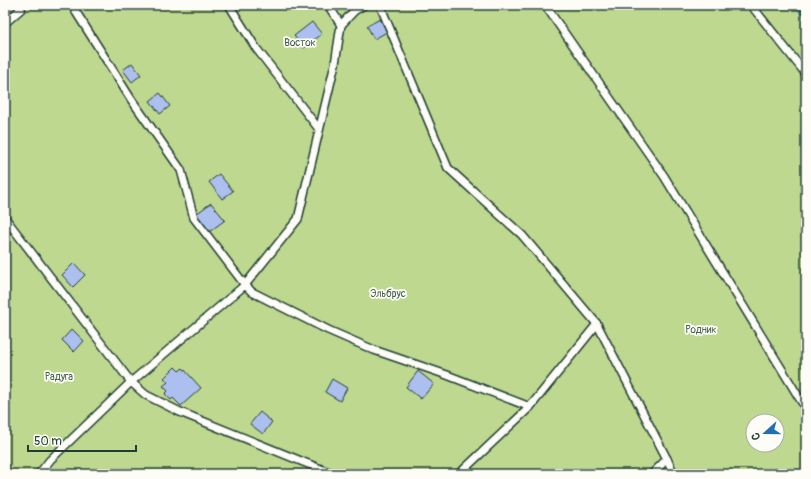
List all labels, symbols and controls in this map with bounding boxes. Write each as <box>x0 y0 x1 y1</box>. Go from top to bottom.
park label: Восток <box>284 37 316 49</box>
park label: Эльбрус <box>370 288 406 300</box>
park label: Родник <box>686 324 716 336</box>
park label: Радуга <box>45 371 73 383</box>
north arrow <box>745 413 785 453</box>
scale bar <box>28 427 136 453</box>
text: С <box>749 431 763 442</box>
text: 50 m <box>34 434 62 449</box>

